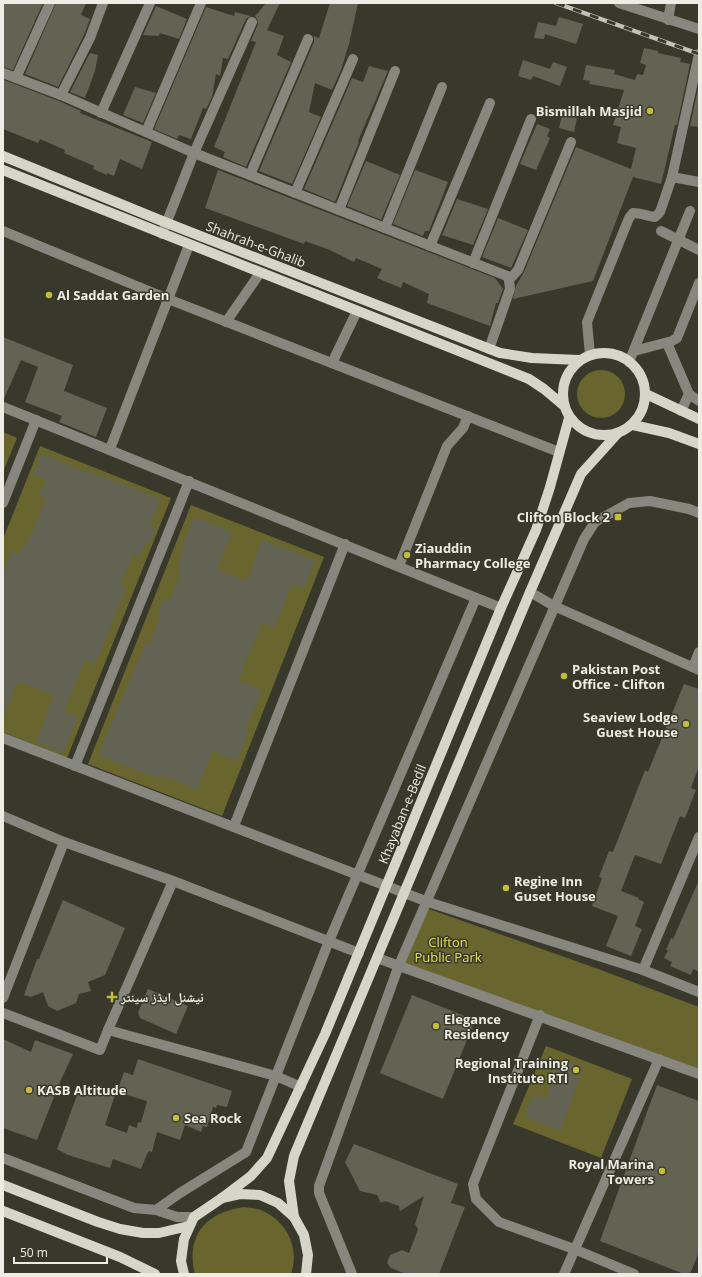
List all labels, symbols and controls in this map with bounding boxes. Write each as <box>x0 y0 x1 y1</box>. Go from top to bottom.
place label: Bismillah Masjid <box>536 102 642 120</box>
marker: Bismillah Masjid <box>645 106 655 116</box>
street label: Shahrah-e-Ghalib <box>203 217 309 271</box>
place label: Al Saddat Garden <box>57 286 169 304</box>
marker: Al Saddat Garden <box>44 290 54 300</box>
place label: Clifton Block 2 <box>517 508 611 526</box>
marker: Clifton Block 2 <box>613 512 623 522</box>
place label: Ziauddin Pharmacy College <box>415 539 531 572</box>
marker: Ziauddin Pharmacy College <box>402 550 412 560</box>
place label: Pakistan Post Office - Clifton <box>572 660 665 693</box>
marker: Pakistan Post Office - Clifton <box>559 671 569 681</box>
place label: Seaview Lodge Guest House <box>583 708 678 741</box>
marker: Seaview Lodge Guest House <box>681 719 691 729</box>
street label: Khayaban-e-Bedil <box>374 762 430 866</box>
place label: Regine Inn Guset House <box>514 872 596 905</box>
marker: Regine Inn Guset House <box>501 883 511 893</box>
park label: Clifton Public Park <box>414 933 482 966</box>
place label: نیشنل ایڈز سینٹر <box>120 988 204 1006</box>
marker: نیشنل ایڈز سینٹر <box>106 991 118 1003</box>
place label: Elegance Residency <box>444 1010 510 1043</box>
marker: Elegance Residency <box>431 1021 441 1031</box>
place label: Regional Training Institute RTI <box>455 1054 569 1087</box>
marker: Regional Training Institute RTI <box>571 1065 581 1075</box>
place label: KASB Altitude <box>37 1081 127 1099</box>
marker: KASB Altitude <box>24 1085 34 1095</box>
place label: Sea Rock <box>184 1109 242 1127</box>
marker: Sea Rock <box>171 1113 181 1123</box>
place label: Royal Marina Towers <box>568 1155 654 1188</box>
marker: Royal Marina Towers <box>657 1166 667 1176</box>
scale bar <box>14 1239 107 1265</box>
text: 50 m <box>20 1244 48 1261</box>

